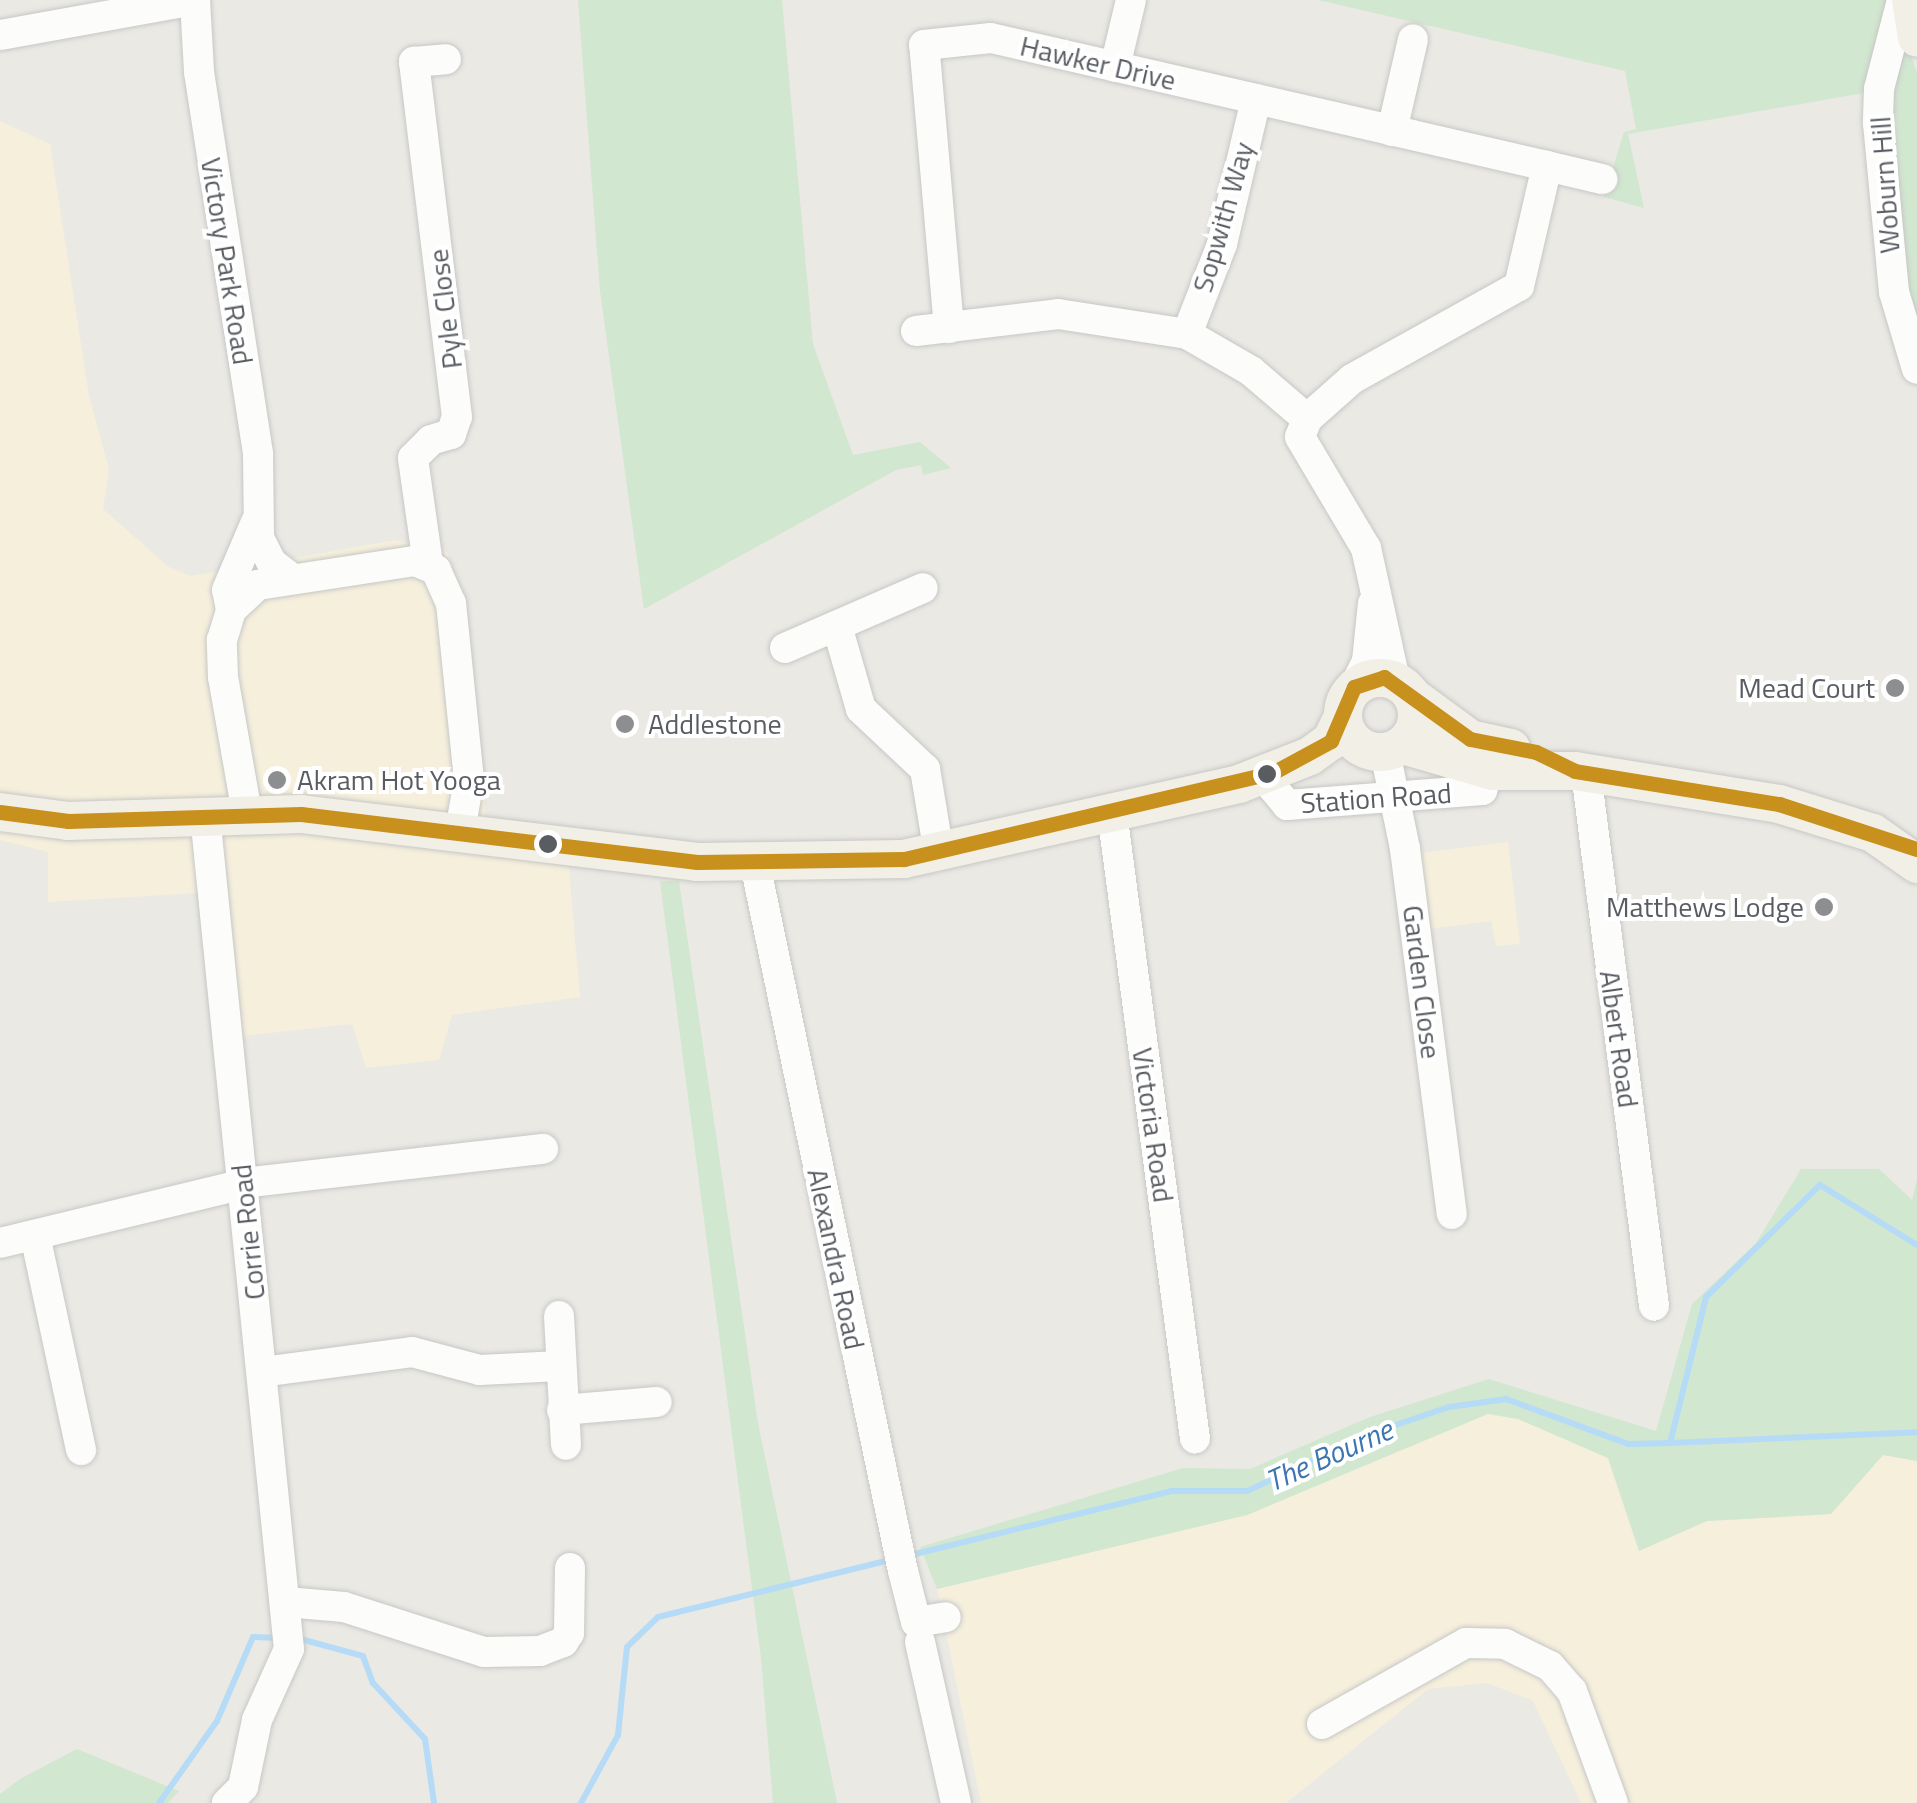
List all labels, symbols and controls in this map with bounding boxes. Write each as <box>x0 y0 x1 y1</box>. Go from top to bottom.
street label: Hawker Drive <box>1017 29 1179 97</box>
street label: Woburn Hill <box>1863 115 1907 255</box>
street label: Sopwith Way <box>1186 138 1260 296</box>
street label: Victory Park Road <box>194 155 260 367</box>
street label: Pyle Close <box>421 247 469 371</box>
place label: Mead Court <box>1738 671 1875 705</box>
marker: Mead Court <box>1884 677 1906 699</box>
place label: Addlestone <box>648 707 782 741</box>
marker: Addlestone <box>612 711 638 737</box>
place label: Akram Hot Yooga <box>297 763 501 797</box>
unlabelled marker <box>1257 764 1277 784</box>
marker: Akram Hot Yooga <box>266 769 288 791</box>
street label: Station Road <box>1299 776 1453 820</box>
unlabelled marker <box>538 834 558 854</box>
place label: Matthews Lodge <box>1606 890 1804 924</box>
marker: Matthews Lodge <box>1813 896 1835 918</box>
street label: Garden Close <box>1396 903 1448 1061</box>
street label: Albert Road <box>1593 968 1645 1110</box>
street label: Victoria Road <box>1126 1045 1180 1205</box>
street label: Corrie Road <box>224 1163 272 1301</box>
street label: Alexandra Road <box>800 1165 872 1353</box>
water label: The Bourne <box>1260 1411 1398 1499</box>

